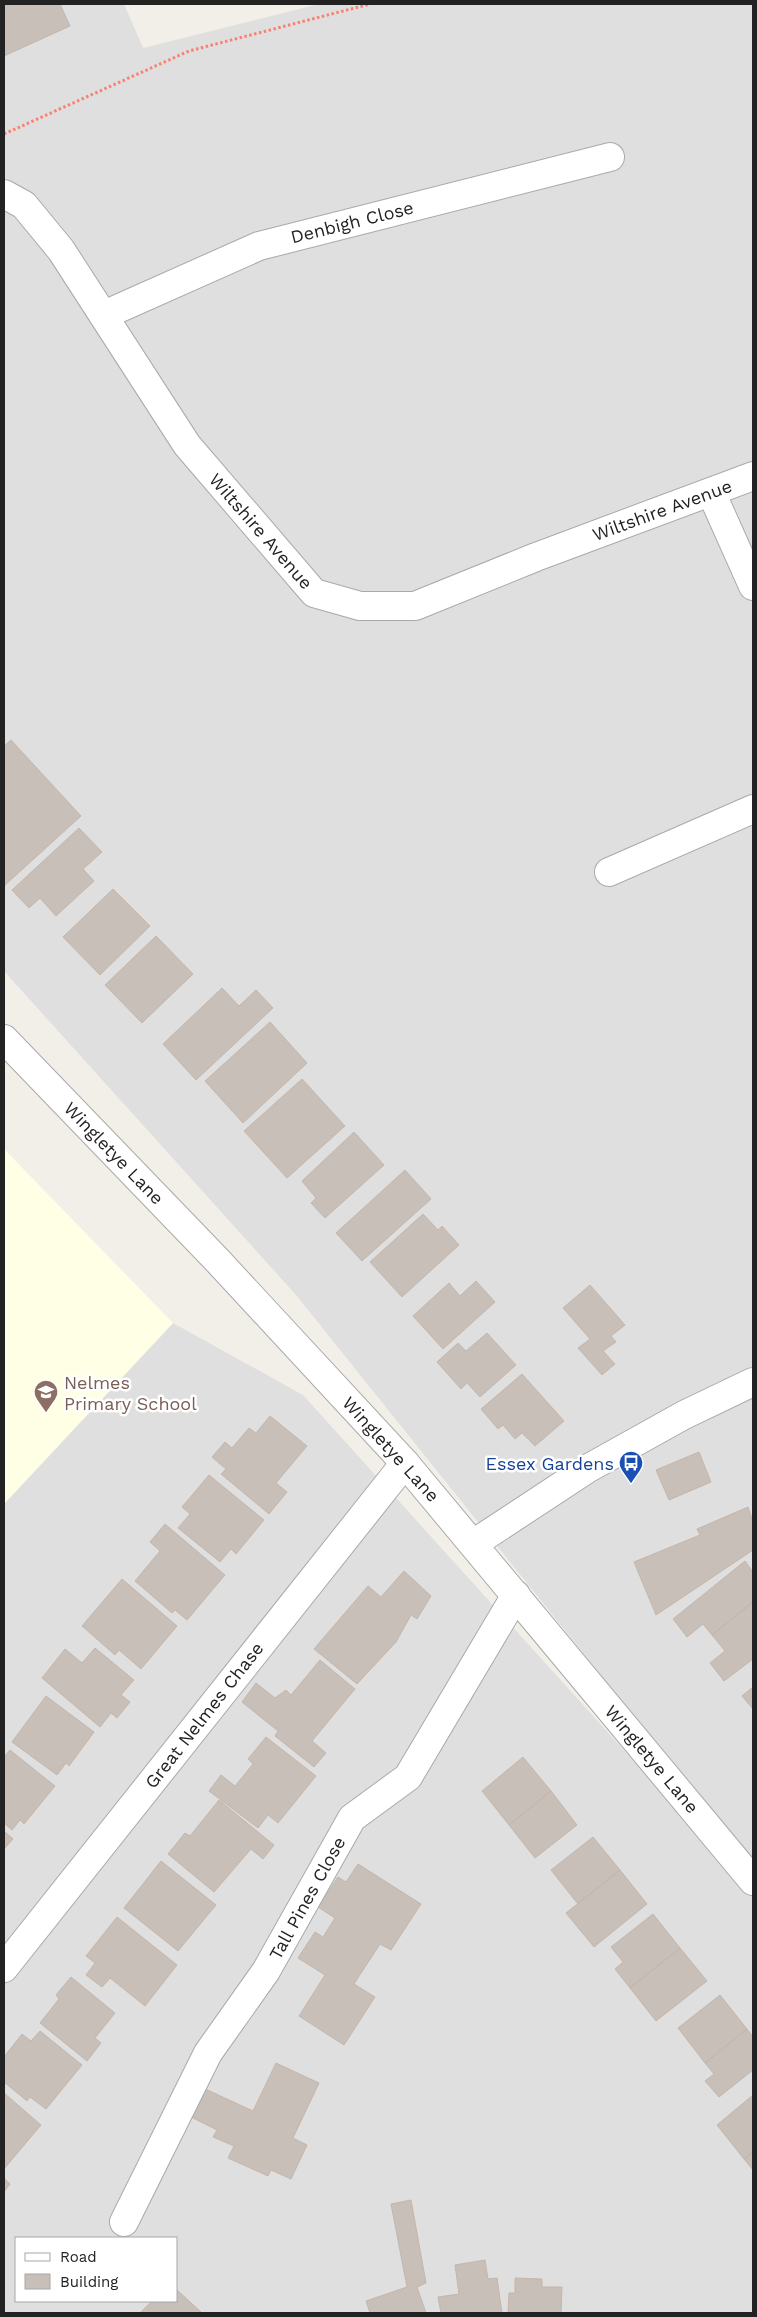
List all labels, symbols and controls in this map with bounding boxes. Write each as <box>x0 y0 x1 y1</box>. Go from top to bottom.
street label: Denbigh Close <box>288 197 416 247</box>
street label: Wiltshire Avenue <box>205 469 317 593</box>
street label: Wiltshire Avenue <box>589 475 735 545</box>
street label: Wingletye Lane <box>60 1097 168 1209</box>
place label: Nelmes Primary School <box>64 1372 197 1414</box>
school or university icon: Nelmes Primary School <box>33 1379 59 1413</box>
street label: Wingletye Lane <box>338 1392 444 1506</box>
bus stop icon: Essex Gardens <box>618 1450 644 1484</box>
place label: Essex Gardens <box>486 1453 614 1474</box>
street label: Great Nelmes Chase <box>140 1638 268 1792</box>
street label: Wingletye Lane <box>601 1701 703 1817</box>
street label: Tall Pines Close <box>265 1833 349 1963</box>
legend <box>15 2237 178 2302</box>
text: Road <box>60 2248 97 2266</box>
text: Building <box>60 2273 118 2291</box>

